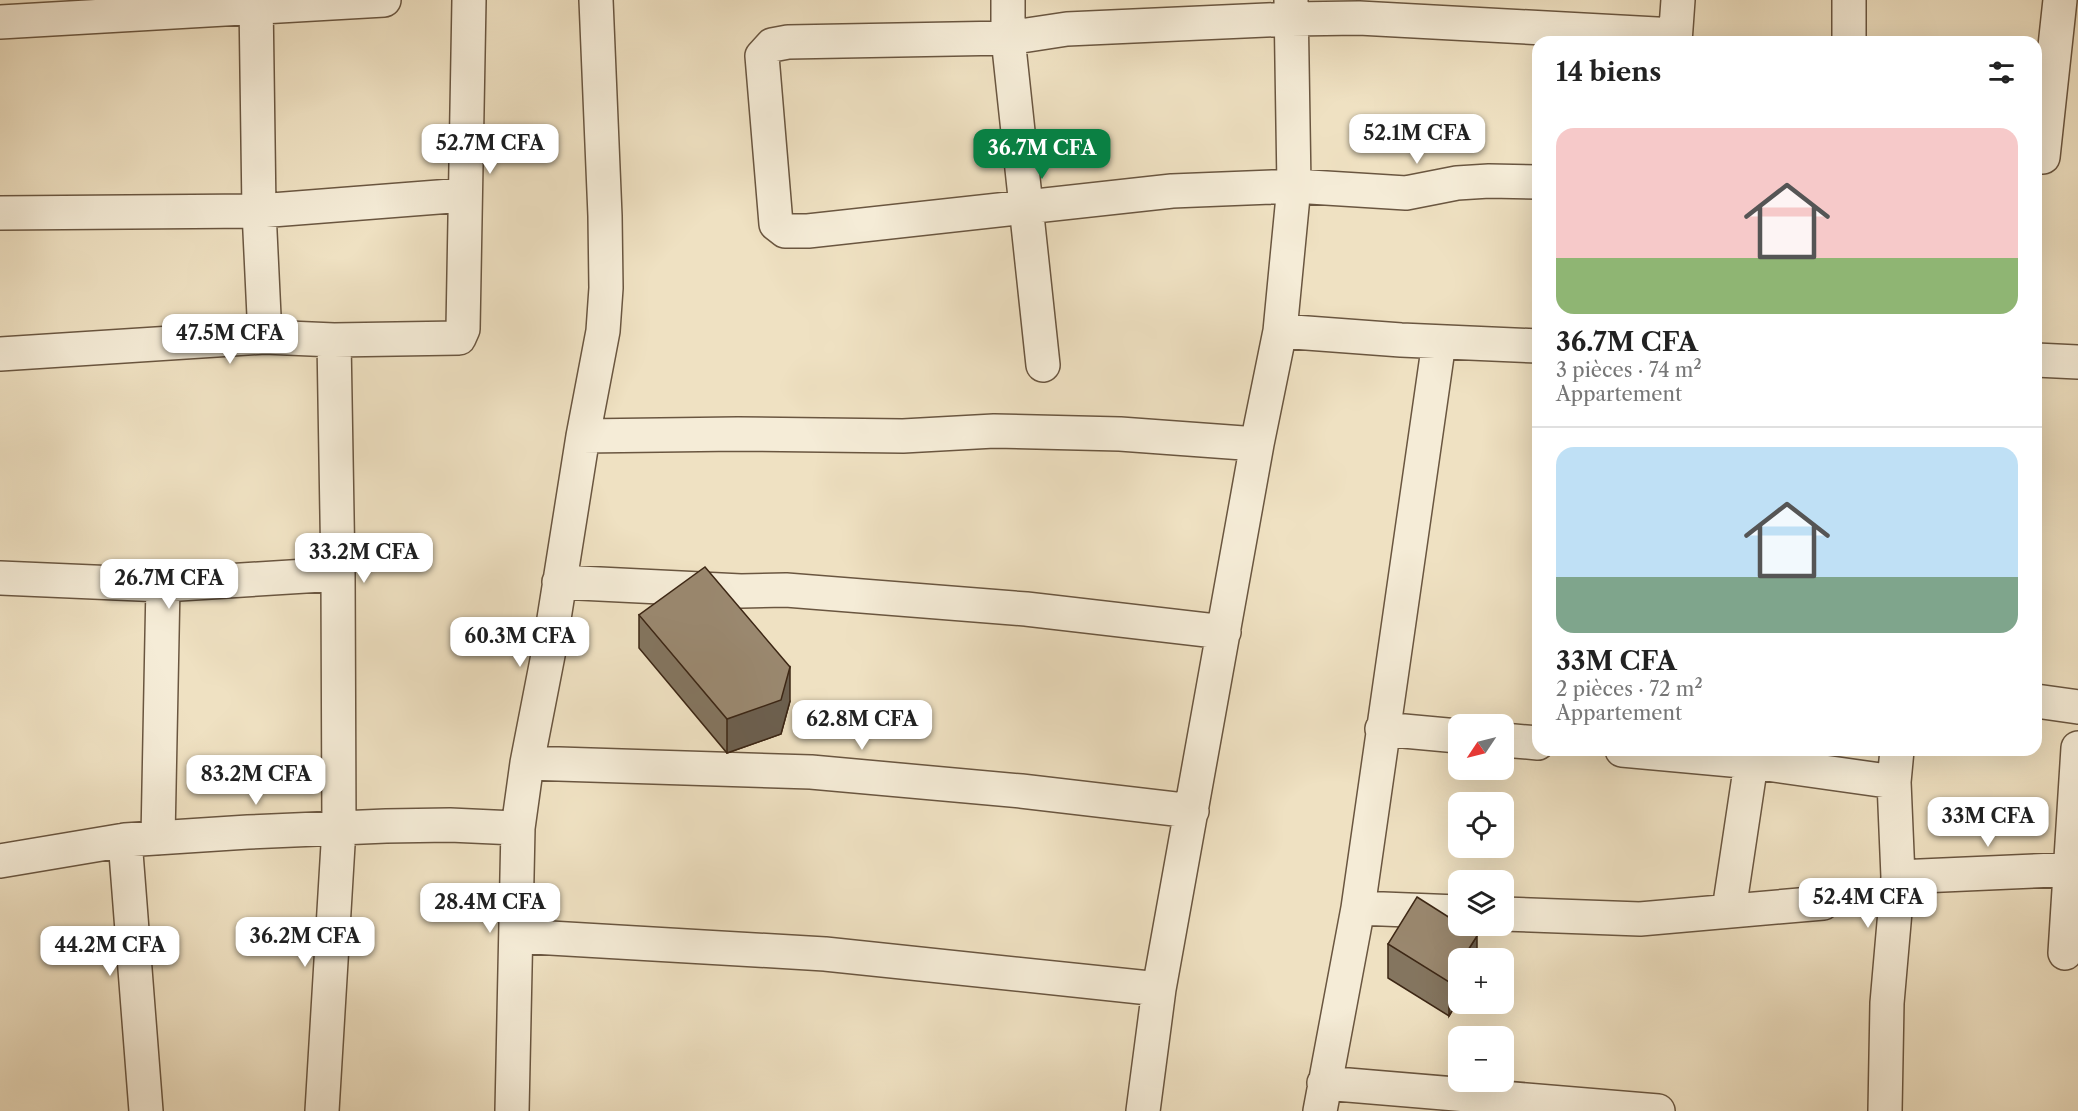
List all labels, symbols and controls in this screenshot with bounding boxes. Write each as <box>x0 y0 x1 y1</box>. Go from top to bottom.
text: 14 biens <box>1556 56 1661 88</box>
icon: filters <box>1985 56 2018 89</box>
pin: 52.1M CFA <box>1348 114 1486 165</box>
text: 52.1M CFA <box>1363 121 1471 145</box>
pin: 52.7M CFA <box>421 124 559 175</box>
pin: 36.7M CFA <box>973 129 1111 180</box>
text: 52.7M CFA <box>436 131 544 155</box>
text: 36.7M CFA <box>987 136 1097 160</box>
icon: home <box>1733 167 1841 275</box>
pin: 47.5M CFA <box>161 314 299 365</box>
text: 47.5M CFA <box>176 321 284 345</box>
text: 36.7M CFA <box>1556 326 1698 358</box>
text: 3 pièces · 74 m² <box>1556 358 1702 382</box>
text: Appartement <box>1556 382 1682 406</box>
icon: home <box>1733 486 1841 594</box>
pin: 33.2M CFA <box>295 533 433 584</box>
text: 33.2M CFA <box>309 540 419 564</box>
pin: 26.7M CFA <box>100 559 238 610</box>
text: 26.7M CFA <box>114 566 224 590</box>
pin: 60.3M CFA <box>451 617 589 668</box>
text: 60.3M CFA <box>464 624 576 648</box>
text: 33M CFA <box>1556 645 1677 677</box>
text: 2 pièces · 72 m² <box>1556 677 1703 701</box>
pin: 62.8M CFA <box>793 700 931 751</box>
text: Appartement <box>1556 701 1682 725</box>
text: 62.8M CFA <box>806 707 918 731</box>
north arrow <box>1448 714 1514 780</box>
map controls <box>1448 714 1514 1092</box>
pin: 83.2M CFA <box>187 755 325 806</box>
text: 83.2M CFA <box>200 762 312 786</box>
button: locate <box>1448 792 1514 858</box>
pin: 33M CFA <box>1933 797 2043 848</box>
text: 33M CFA <box>1942 804 2034 828</box>
button: layers <box>1448 870 1514 936</box>
pin: 52.4M CFA <box>1799 878 1937 929</box>
pin: 28.4M CFA <box>421 883 559 934</box>
text: 52.4M CFA <box>1813 885 1923 909</box>
text: 28.4M CFA <box>434 890 546 914</box>
pin: 36.2M CFA <box>236 917 374 968</box>
text: 36.2M CFA <box>250 924 360 948</box>
pin: 44.2M CFA <box>41 926 179 977</box>
text: 44.2M CFA <box>54 933 166 957</box>
button: + <box>1448 948 1514 1014</box>
button: − <box>1448 1026 1514 1092</box>

